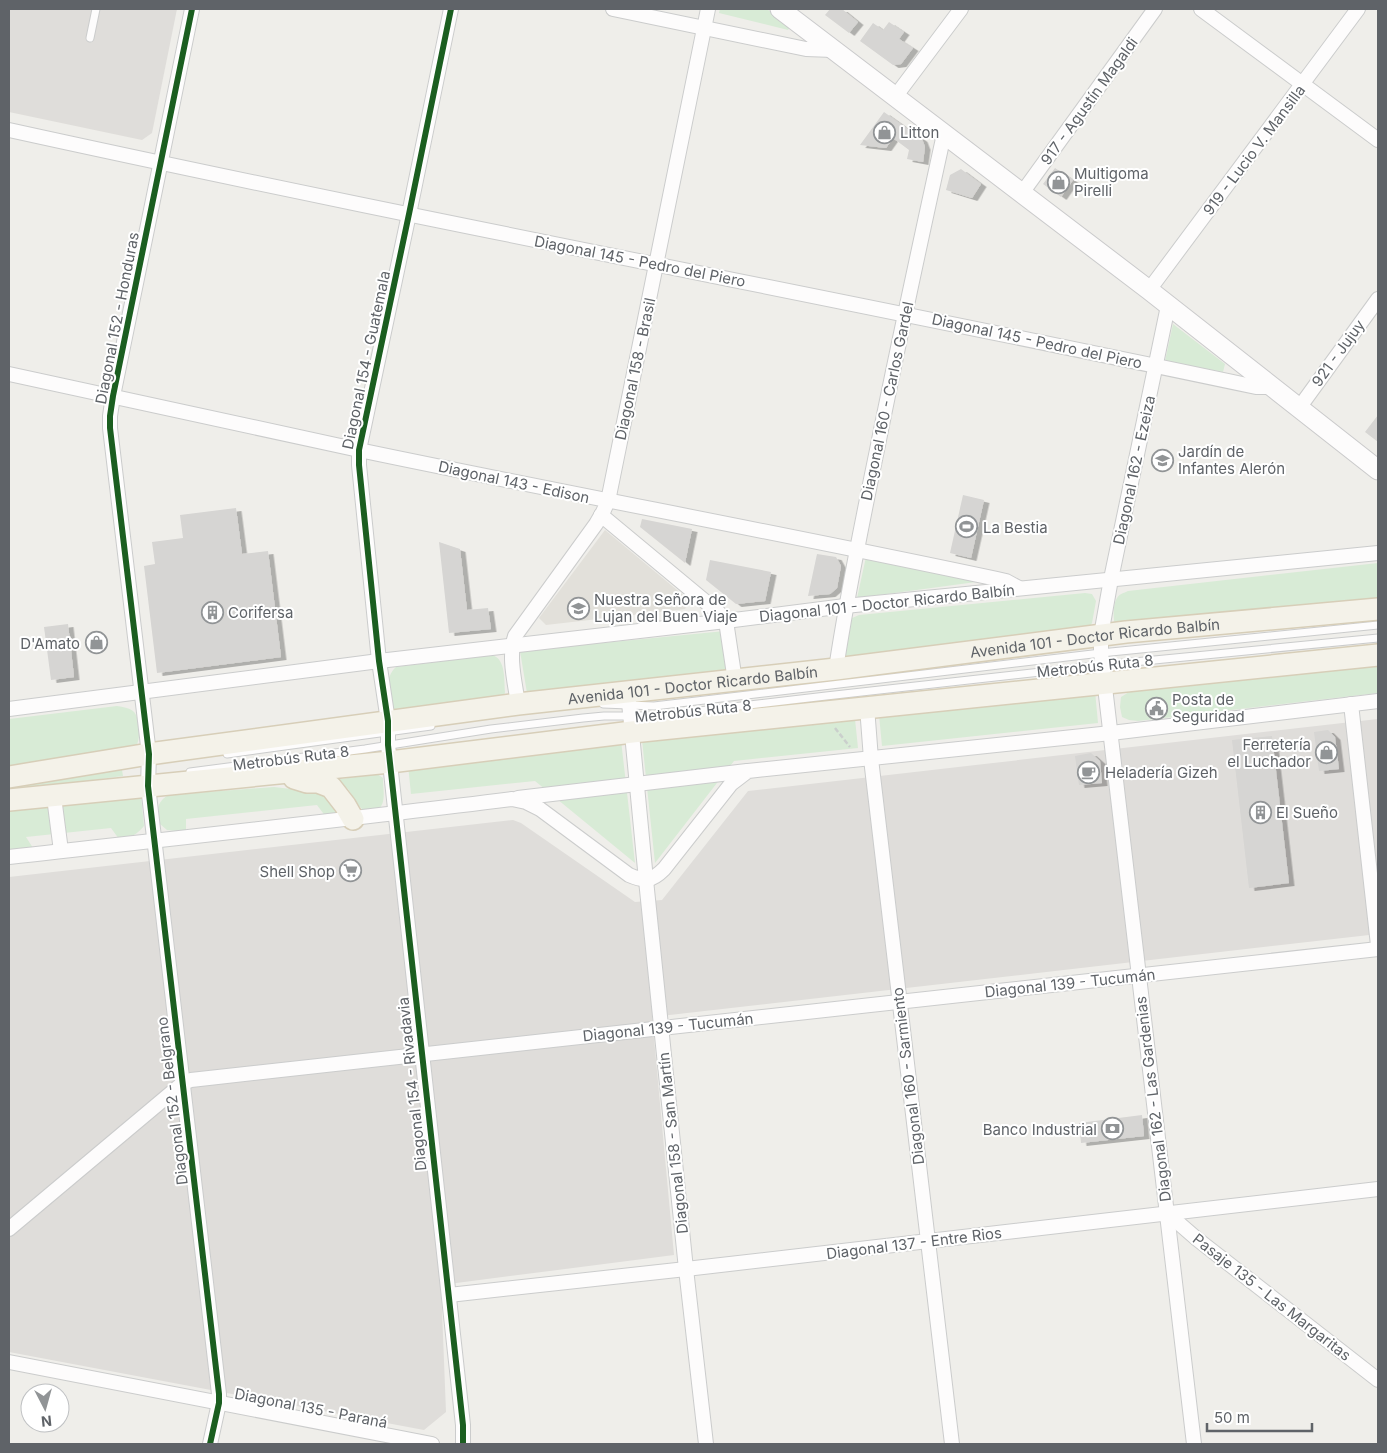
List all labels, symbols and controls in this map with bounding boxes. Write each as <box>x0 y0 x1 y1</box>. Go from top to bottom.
street label: 917 - Agustín Magaldi <box>1036 33 1142 169</box>
street label: 919 - Lucio V. Mansilla <box>1199 81 1309 219</box>
shop icon: Litton <box>872 120 896 144</box>
place label: Litton <box>900 123 939 142</box>
place label: Multigoma Pirelli <box>1074 164 1149 200</box>
shop icon: Multigoma Pirelli <box>1046 170 1070 194</box>
street label: Diagonal 152 - Honduras <box>91 230 143 406</box>
street label: Diagonal 145 - Pedro del Piero <box>533 231 747 291</box>
street label: Diagonal 154 - Guatemala <box>338 269 394 451</box>
street label: Diagonal 158 - Brasil <box>611 296 659 442</box>
street label: Diagonal 160 - Carlos Gardel <box>857 300 917 502</box>
street label: Diagonal 145 - Pedro del Piero <box>930 309 1144 373</box>
street label: 921 - Jujuy <box>1307 315 1369 390</box>
street label: Diagonal 162 - Ezeiza <box>1109 394 1159 546</box>
place label: Jardín de Infantes Alerón <box>1178 442 1285 478</box>
school or university icon: Jardín de Infantes Alerón <box>1150 448 1174 472</box>
street label: Diagonal 143 - Edison <box>437 457 591 507</box>
sports icon: La Bestia <box>955 515 979 539</box>
place label: La Bestia <box>983 518 1048 537</box>
street label: Diagonal 101 - Doctor Ricardo Balbín <box>758 580 1016 626</box>
place label: Nuestra Señora de Lujan del Buen Viaje <box>594 590 738 626</box>
school or university icon: Nuestra Señora de Lujan del Buen Viaje <box>566 596 590 620</box>
building icon: Corifersa <box>200 600 224 624</box>
place label: Corifersa <box>228 603 293 622</box>
street label: Avenida 101 - Doctor Ricardo Balbín <box>969 614 1221 661</box>
shop icon: D'Amato <box>84 631 108 655</box>
place label: D'Amato <box>20 634 80 653</box>
street label: Metrobús Ruta 8 <box>1036 650 1154 682</box>
street label: Avenida 101 - Doctor Ricardo Balbín <box>567 662 819 708</box>
place label: Posta de Seguridad <box>1172 690 1245 726</box>
street label: Metrobús Ruta 8 <box>634 695 752 727</box>
public building icon: Posta de Seguridad <box>1144 696 1168 720</box>
place label: Ferretería el Luchador <box>1227 735 1311 771</box>
street label: Metrobús Ruta 8 <box>232 741 350 775</box>
shop icon: Ferretería el Luchador <box>1315 741 1339 765</box>
cafe icon: Heladería Gizeh <box>1077 760 1101 784</box>
place label: Heladería Gizeh <box>1105 763 1218 782</box>
building icon: El Sueño <box>1248 800 1272 824</box>
place label: El Sueño <box>1276 803 1338 822</box>
supermarket icon: Shell Shop <box>339 859 363 883</box>
place label: Shell Shop <box>260 862 335 881</box>
street label: Diagonal 139 - Tucumán <box>984 965 1156 1001</box>
street label: Diagonal 160 - Sarmiento <box>888 986 928 1166</box>
street label: Diagonal 162 - Las Gardenias <box>1131 995 1175 1203</box>
street label: Diagonal 154 - Rivadavia <box>393 996 431 1172</box>
street label: Diagonal 139 - Tucumán <box>582 1009 754 1045</box>
street label: Diagonal 152 - Belgrano <box>152 1016 192 1186</box>
street label: Diagonal 158 - San Martín <box>654 1051 692 1235</box>
bank icon: Banco Industrial <box>1101 1117 1125 1141</box>
place label: Banco Industrial <box>983 1120 1097 1139</box>
street label: Diagonal 137 - Entre Rios <box>825 1223 1003 1263</box>
street label: Pasaje 135 - Las Margaritas <box>1189 1229 1355 1365</box>
north arrow <box>20 1383 70 1433</box>
street label: Diagonal 135 - Paraná <box>233 1384 389 1432</box>
scale bar <box>1207 1400 1312 1432</box>
text: 50 m <box>1214 1408 1250 1427</box>
text: N <box>40 1412 53 1430</box>

